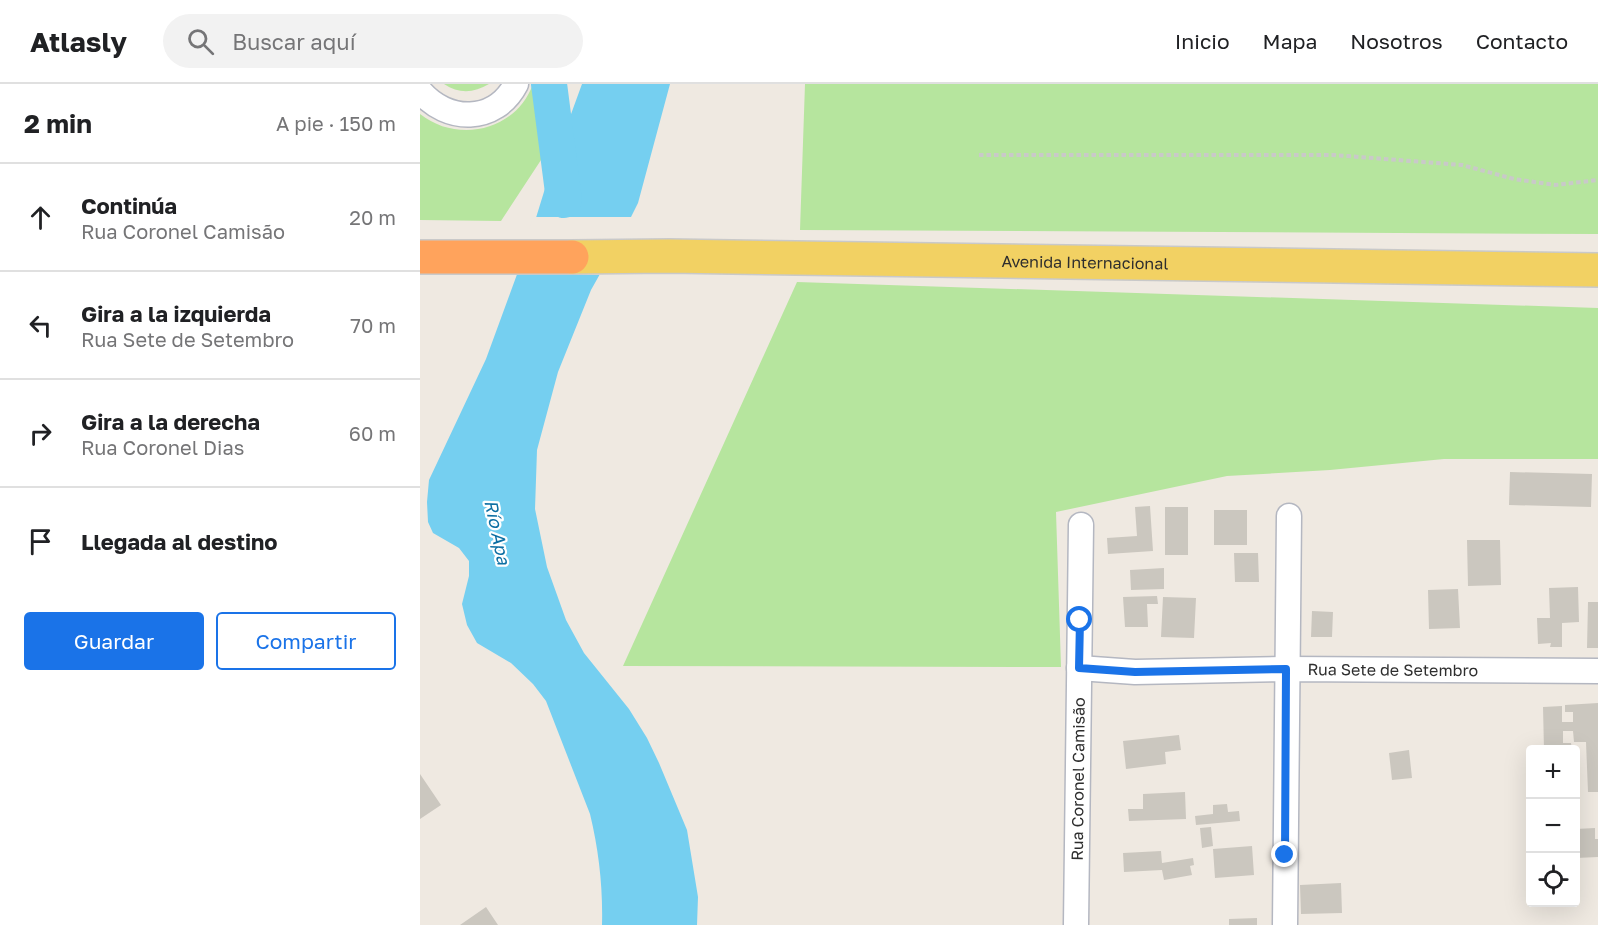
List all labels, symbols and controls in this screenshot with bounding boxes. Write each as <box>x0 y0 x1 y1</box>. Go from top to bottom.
search box <box>163 14 583 68</box>
text: Atlasly <box>30 25 127 58</box>
icon: search <box>184 25 217 58</box>
text: Buscar aquí <box>232 28 356 55</box>
text: Inicio <box>1175 28 1230 54</box>
text: Mapa <box>1263 28 1317 54</box>
text: Nosotros <box>1350 28 1443 54</box>
text: Contacto <box>1476 28 1568 54</box>
text: 2 min <box>24 108 92 139</box>
text: A pie · 150 m <box>276 111 396 135</box>
text: Continúa <box>81 192 177 219</box>
icon: ahead <box>24 201 57 234</box>
text: 20 m <box>349 205 396 229</box>
text: Rua Coronel Camisão <box>81 219 285 243</box>
street label: Avenida Internacional <box>1001 251 1169 274</box>
text: Gira a la izquierda <box>81 300 271 327</box>
icon: left <box>24 309 57 342</box>
text: 70 m <box>350 313 396 337</box>
text: Rua Sete de Setembro <box>81 327 294 351</box>
text: Gira a la derecha <box>81 408 260 435</box>
icon: right <box>24 417 57 450</box>
text: 60 m <box>349 421 396 445</box>
text: Rua Coronel Dias <box>81 435 244 459</box>
water label: Río Apa <box>480 498 516 567</box>
icon: arrive <box>24 525 57 558</box>
text: Llegada al destino <box>81 528 278 555</box>
route start <box>1066 606 1092 632</box>
button: Guardar <box>24 612 204 670</box>
button: Compartir <box>216 612 396 670</box>
street label: Rua Sete de Setembro <box>1307 659 1478 680</box>
street label: Rua Coronel Camisão <box>1067 697 1089 861</box>
map controls <box>1526 745 1580 907</box>
button: + <box>1526 745 1580 799</box>
button: − <box>1526 799 1580 853</box>
route end <box>1271 841 1297 867</box>
button: locate <box>1526 853 1580 907</box>

